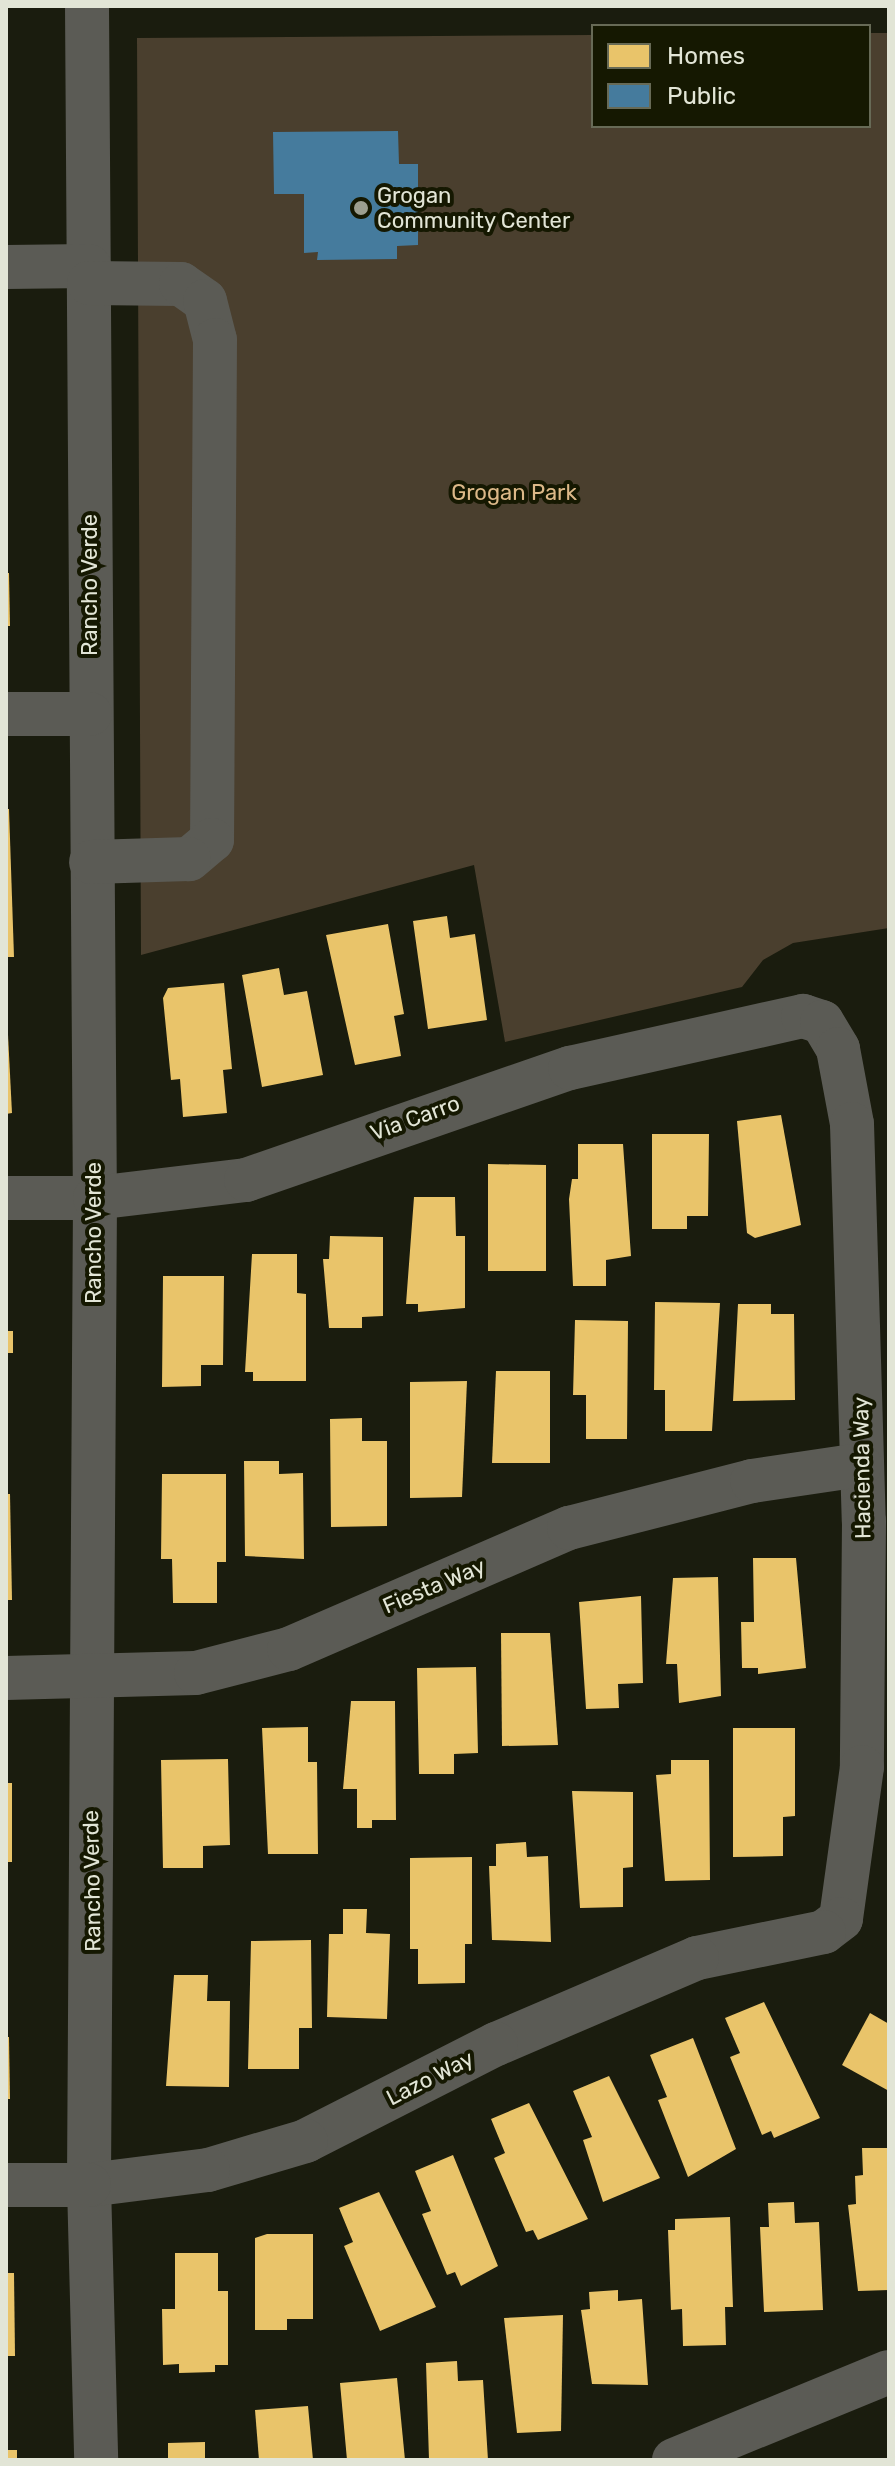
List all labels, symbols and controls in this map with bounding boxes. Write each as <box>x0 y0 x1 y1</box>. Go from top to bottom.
legend <box>591 24 871 128</box>
text: Homes <box>667 42 745 70</box>
text: Public <box>667 82 736 110</box>
place label: Grogan Community Center <box>377 182 571 234</box>
marker: Grogan Community Center <box>352 199 370 217</box>
park label: Grogan Park <box>451 480 577 506</box>
street label: Rancho Verde <box>77 514 103 656</box>
street label: Via Carro <box>367 1090 463 1146</box>
street label: Rancho Verde <box>81 1162 107 1304</box>
street label: Hacienda Way <box>848 1396 876 1540</box>
street label: Fiesta Way <box>379 1553 489 1619</box>
street label: Rancho Verde <box>78 1809 106 1953</box>
street label: Lazo Way <box>382 2045 478 2111</box>

